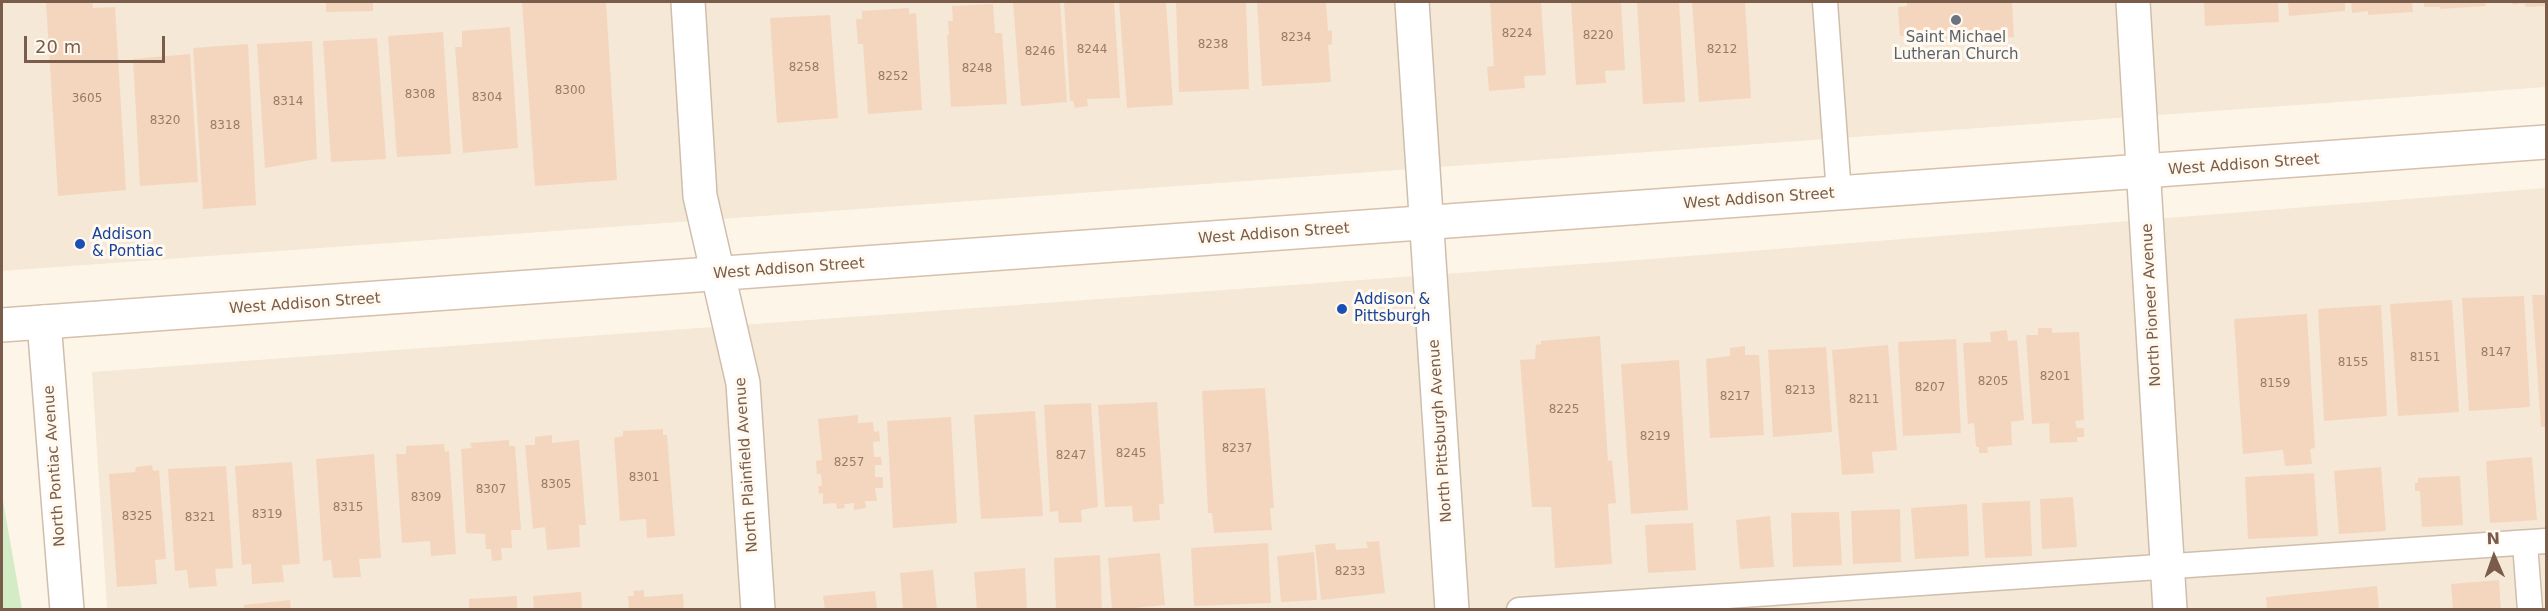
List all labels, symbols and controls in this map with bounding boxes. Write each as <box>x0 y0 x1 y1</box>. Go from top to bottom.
marker: Saint Michael Lutheran Church <box>1949 13 1963 27</box>
scale bar <box>27 24 168 62</box>
house number: 8224 <box>1502 27 1532 41</box>
house number: 8220 <box>1583 29 1613 43</box>
place label: Saint Michael Lutheran Church <box>1894 29 2018 64</box>
house number: 8234 <box>1281 31 1311 45</box>
text: 20 m <box>35 36 81 57</box>
house number: 8238 <box>1198 38 1228 52</box>
house number: 8244 <box>1077 43 1107 57</box>
house number: 8212 <box>1707 43 1737 57</box>
house number: 8246 <box>1025 45 1055 59</box>
house number: 8258 <box>789 61 819 75</box>
house number: 8248 <box>962 62 992 76</box>
house number: 8252 <box>878 70 908 84</box>
house number: 8300 <box>555 84 585 98</box>
house number: 8308 <box>405 88 435 102</box>
house number: 8304 <box>472 91 502 105</box>
house number: 3605 <box>72 92 102 106</box>
house number: 8314 <box>273 95 303 109</box>
house number: 8320 <box>150 114 180 128</box>
house number: 8318 <box>210 119 240 133</box>
street label: West Addison Street <box>2168 151 2320 179</box>
street label: West Addison Street <box>1683 185 1835 213</box>
street label: West Addison Street <box>1198 220 1350 248</box>
street label: North Pioneer Avenue <box>2139 223 2165 387</box>
place label: Addison & Pontiac <box>92 226 163 261</box>
marker: Addison & Pontiac <box>73 237 87 251</box>
street label: West Addison Street <box>713 255 865 283</box>
street label: West Addison Street <box>229 290 381 318</box>
place label: Addison & Pittsburgh <box>1354 291 1430 326</box>
marker: Addison & Pittsburgh <box>1335 302 1349 316</box>
street label: North Pittsburgh Avenue <box>1426 339 1456 523</box>
house number: 8147 <box>2481 346 2511 360</box>
house number: 8151 <box>2410 351 2440 365</box>
house number: 8155 <box>2338 356 2368 370</box>
house number: 8201 <box>2040 370 2070 384</box>
house number: 8205 <box>1978 375 2008 389</box>
street label: North Plainfield Avenue <box>732 377 762 553</box>
house number: 8159 <box>2260 377 2290 391</box>
house number: 8207 <box>1915 381 1945 395</box>
house number: 8213 <box>1785 384 1815 398</box>
street label: North Pontiac Avenue <box>40 385 70 547</box>
house number: 8217 <box>1720 390 1750 404</box>
house number: 8211 <box>1849 393 1879 407</box>
house number: 8225 <box>1549 403 1579 417</box>
house number: 8219 <box>1640 430 1670 444</box>
house number: 8237 <box>1222 442 1252 456</box>
house number: 8245 <box>1116 447 1146 461</box>
house number: 8247 <box>1056 449 1086 463</box>
house number: 8257 <box>834 456 864 470</box>
house number: 8301 <box>629 471 659 485</box>
house number: 8305 <box>541 478 571 492</box>
house number: 8307 <box>476 483 506 497</box>
house number: 8309 <box>411 491 441 505</box>
house number: 8315 <box>333 501 363 515</box>
house number: 8319 <box>252 508 282 522</box>
house number: 8325 <box>122 510 152 524</box>
house number: 8321 <box>185 511 215 525</box>
north arrow <box>2464 527 2524 587</box>
text: N <box>2486 529 2500 548</box>
house number: 8233 <box>1335 565 1365 579</box>

